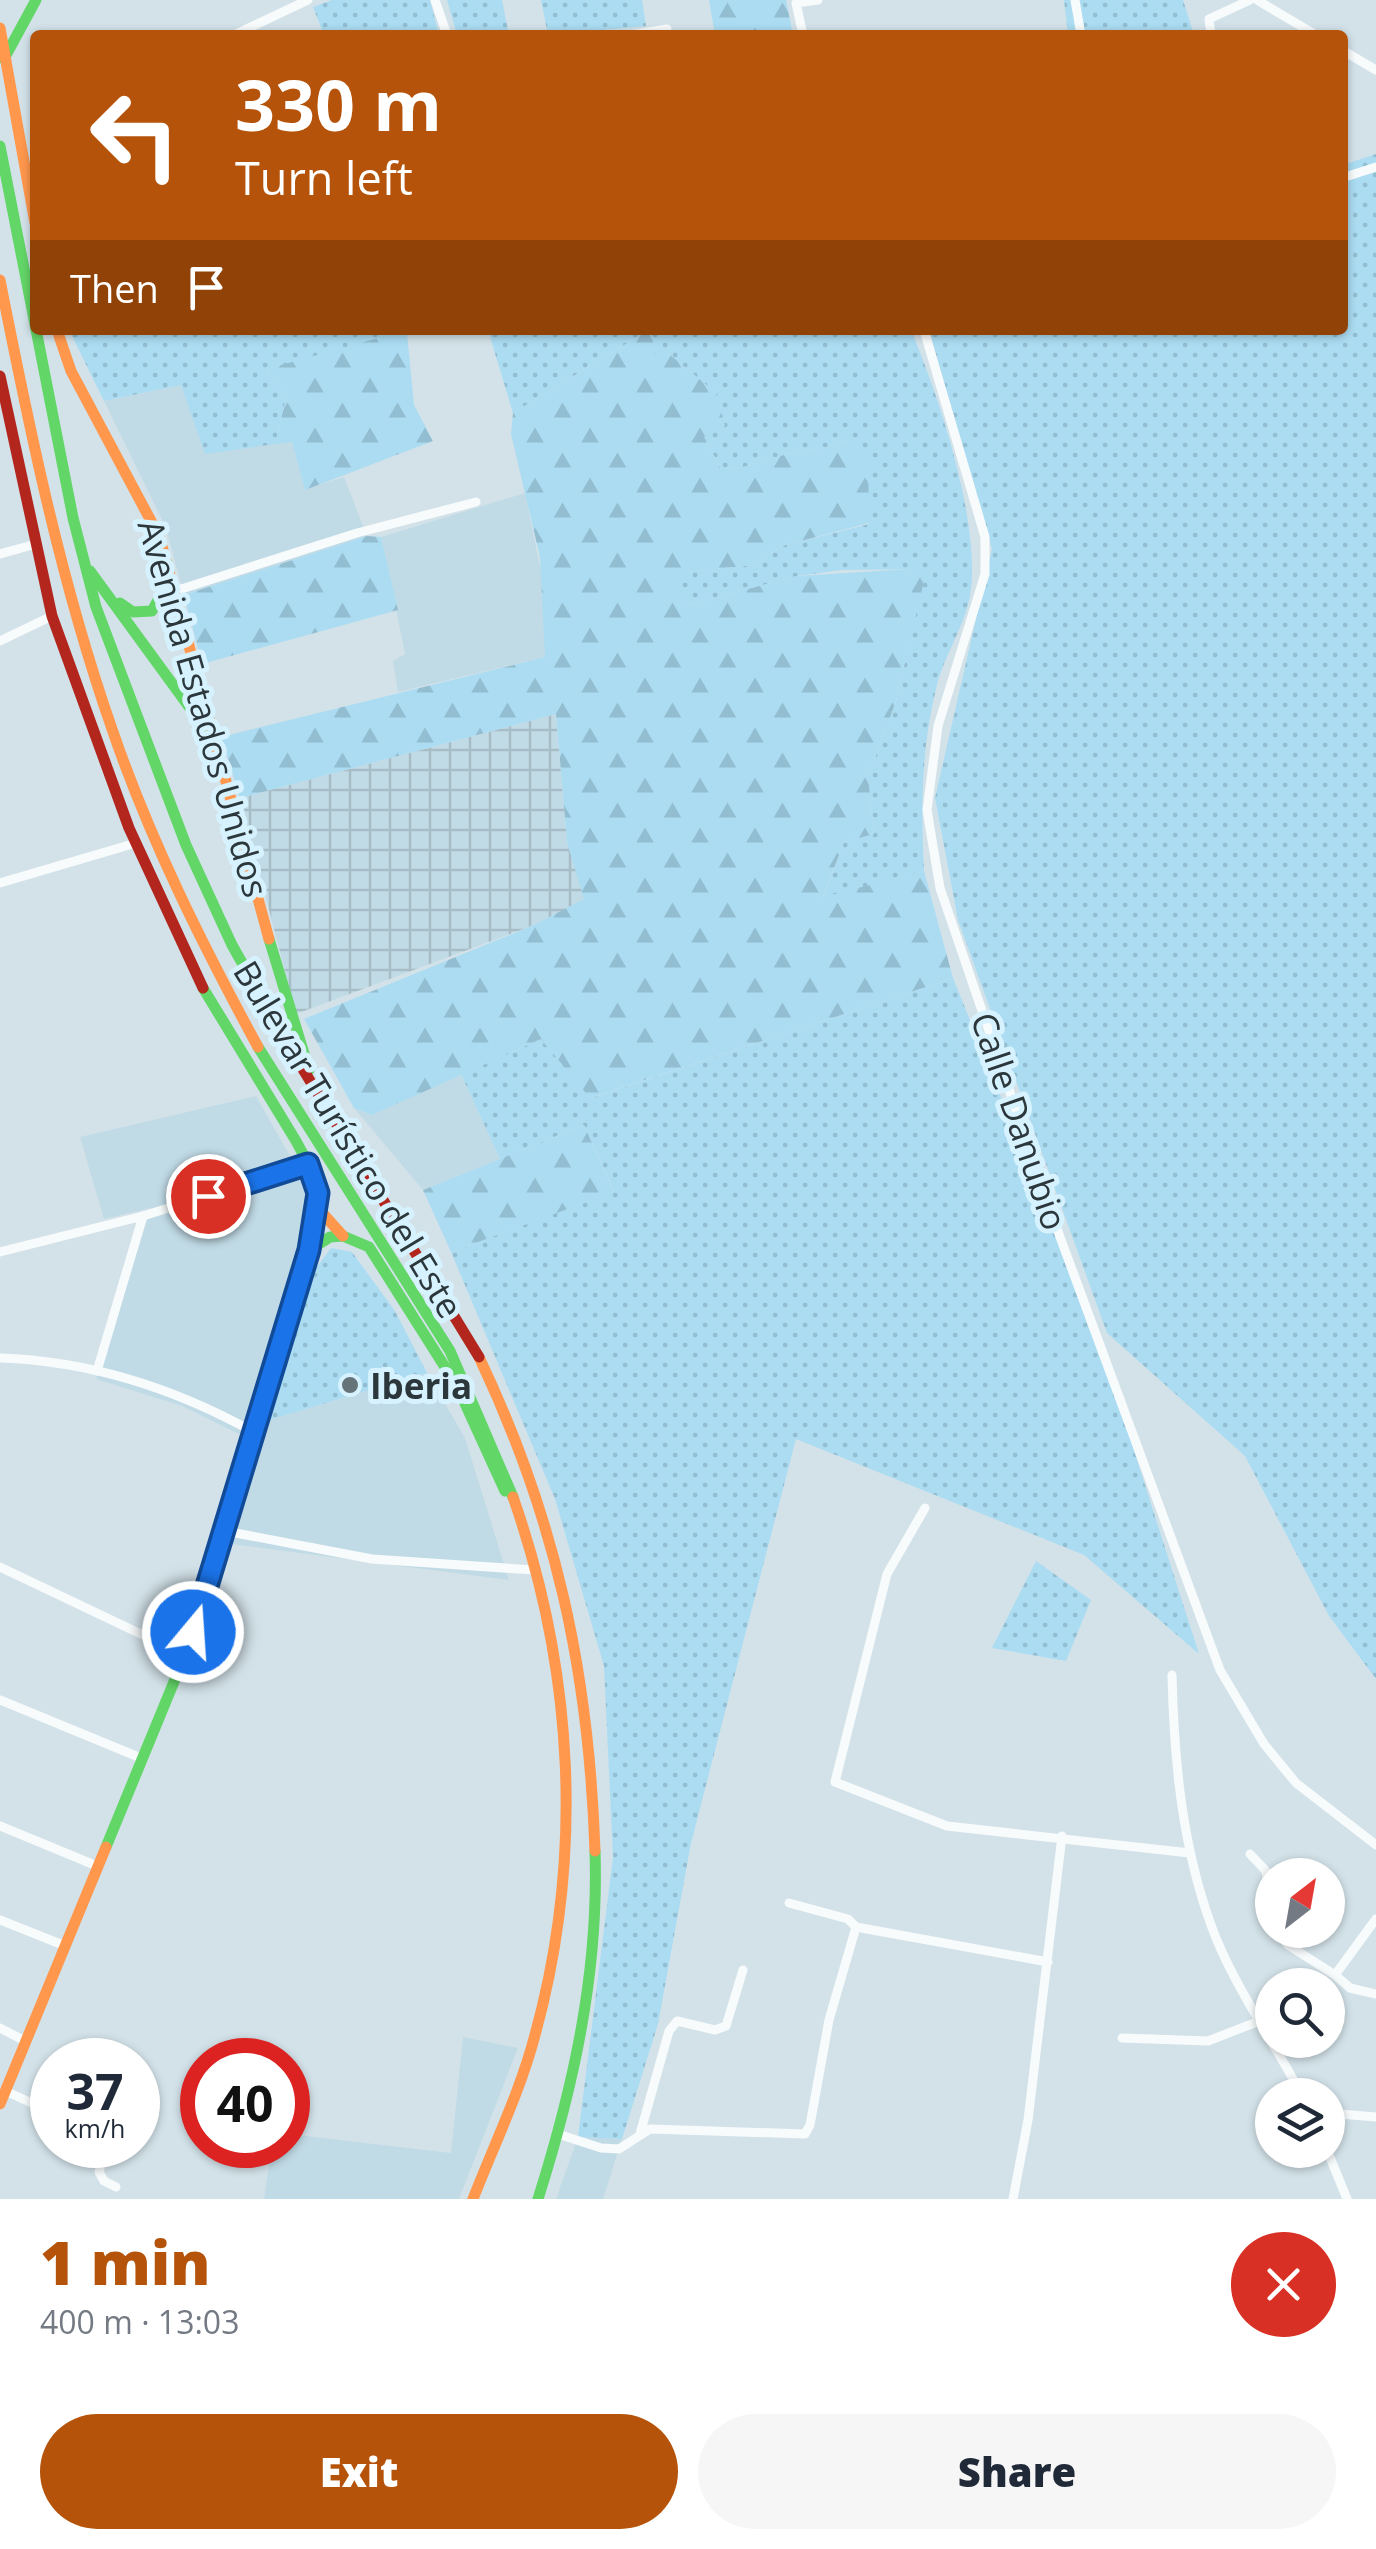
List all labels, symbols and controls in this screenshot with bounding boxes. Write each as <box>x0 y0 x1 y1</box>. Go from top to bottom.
text: 330 m <box>235 56 442 152</box>
icon: left <box>70 70 200 200</box>
text: Turn left <box>235 147 413 208</box>
icon: arrive <box>179 260 234 315</box>
text: Then <box>70 262 159 314</box>
street label: Avenida Estados Unidos <box>128 514 280 902</box>
street label: Bulevar Turístico del Este <box>224 952 474 1326</box>
street label: Calle Danubio <box>961 1006 1079 1236</box>
pin <box>166 1154 251 1239</box>
icon: arrive <box>181 1169 236 1224</box>
place label: Iberia <box>370 1362 472 1409</box>
marker: Iberia <box>339 1374 361 1396</box>
position arrow <box>141 1580 245 1684</box>
north arrow <box>1255 1858 1345 1948</box>
map controls <box>1255 1858 1345 2168</box>
button: search <box>1255 1968 1345 2058</box>
speed limit sign: 40 <box>180 2038 310 2168</box>
text: 37 <box>66 2057 124 2125</box>
button: layers <box>1255 2078 1345 2168</box>
text: km/h <box>65 2111 125 2145</box>
text: 1 min <box>40 2221 210 2303</box>
button: close <box>1231 2232 1336 2337</box>
text: 400 m · 13:03 <box>40 2300 239 2343</box>
button: Exit <box>40 2414 678 2529</box>
button: Share <box>698 2414 1336 2529</box>

